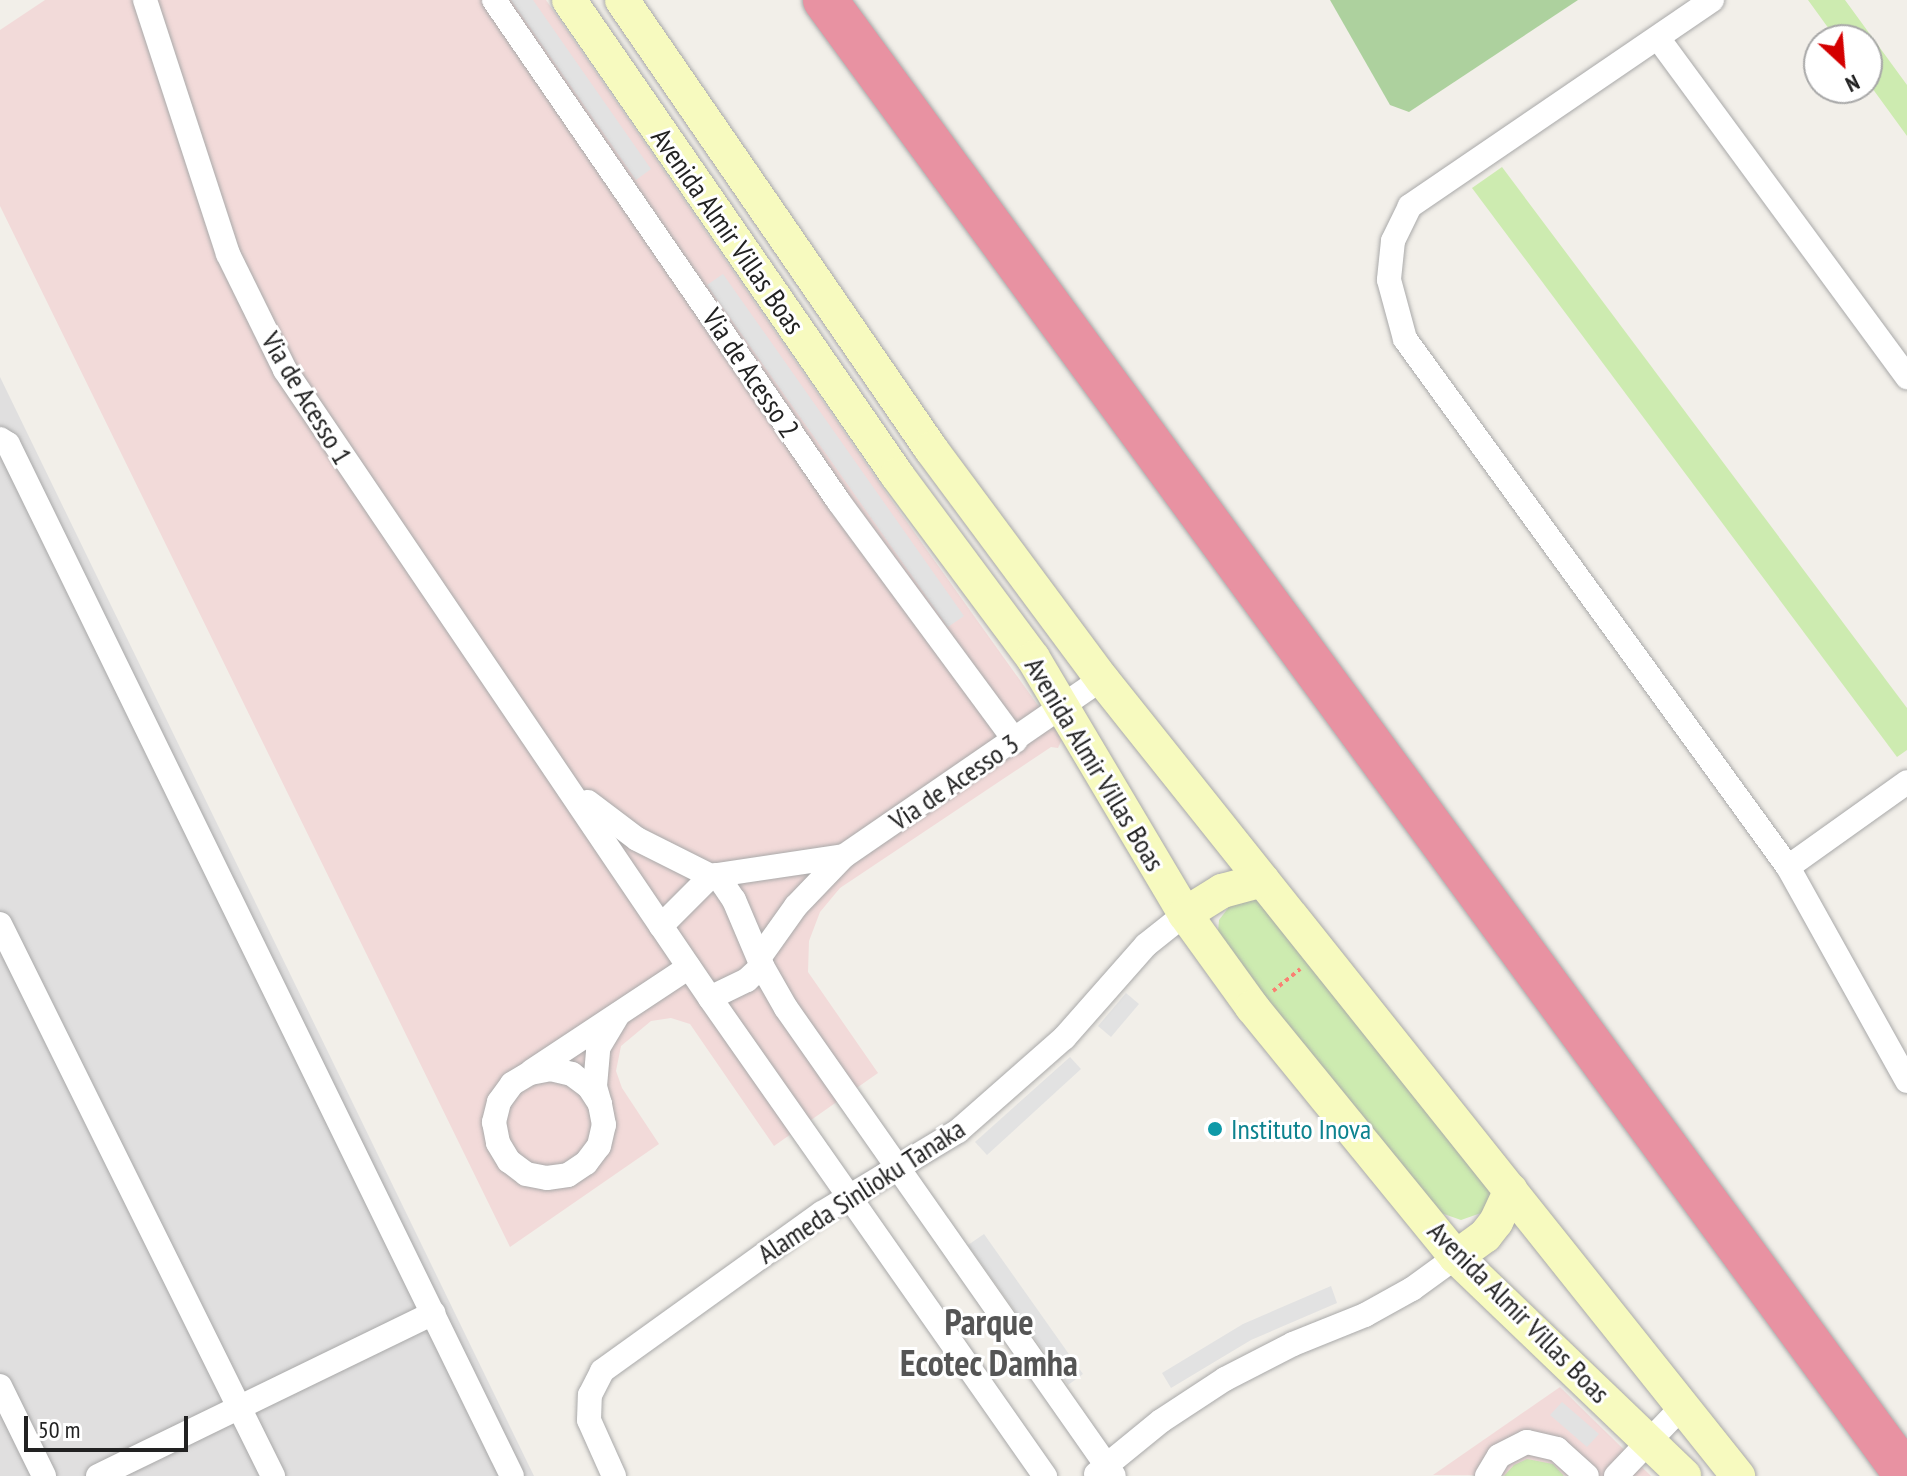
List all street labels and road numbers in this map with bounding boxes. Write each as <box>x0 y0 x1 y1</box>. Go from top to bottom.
street label: Avenida Almir Villas Boas <box>644 121 812 341</box>
street label: Via de Acesso 2 <box>695 302 807 444</box>
street label: Via de Acesso 1 <box>254 325 360 471</box>
street label: Avenida Almir Villas Boas <box>1018 650 1172 878</box>
street label: Via de Acesso 3 <box>883 726 1025 838</box>
street label: Alameda Sinlioku Tanaka <box>751 1111 971 1271</box>
street label: Avenida Almir Villas Boas <box>1421 1214 1617 1410</box>

